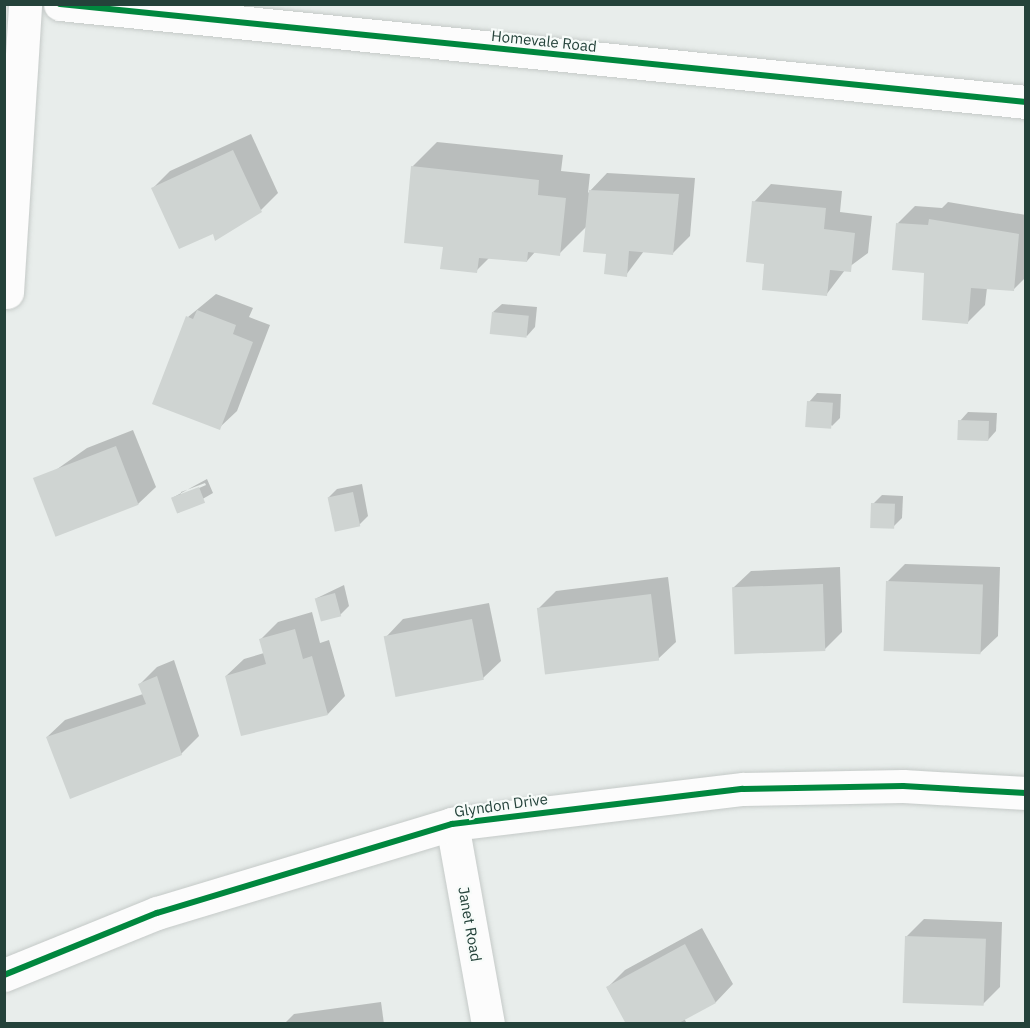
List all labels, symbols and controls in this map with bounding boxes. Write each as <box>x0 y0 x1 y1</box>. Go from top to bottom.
street label: Homevale Road <box>490 27 598 55</box>
street label: Glyndon Drive <box>453 790 549 820</box>
street label: Janet Road <box>455 885 485 963</box>

